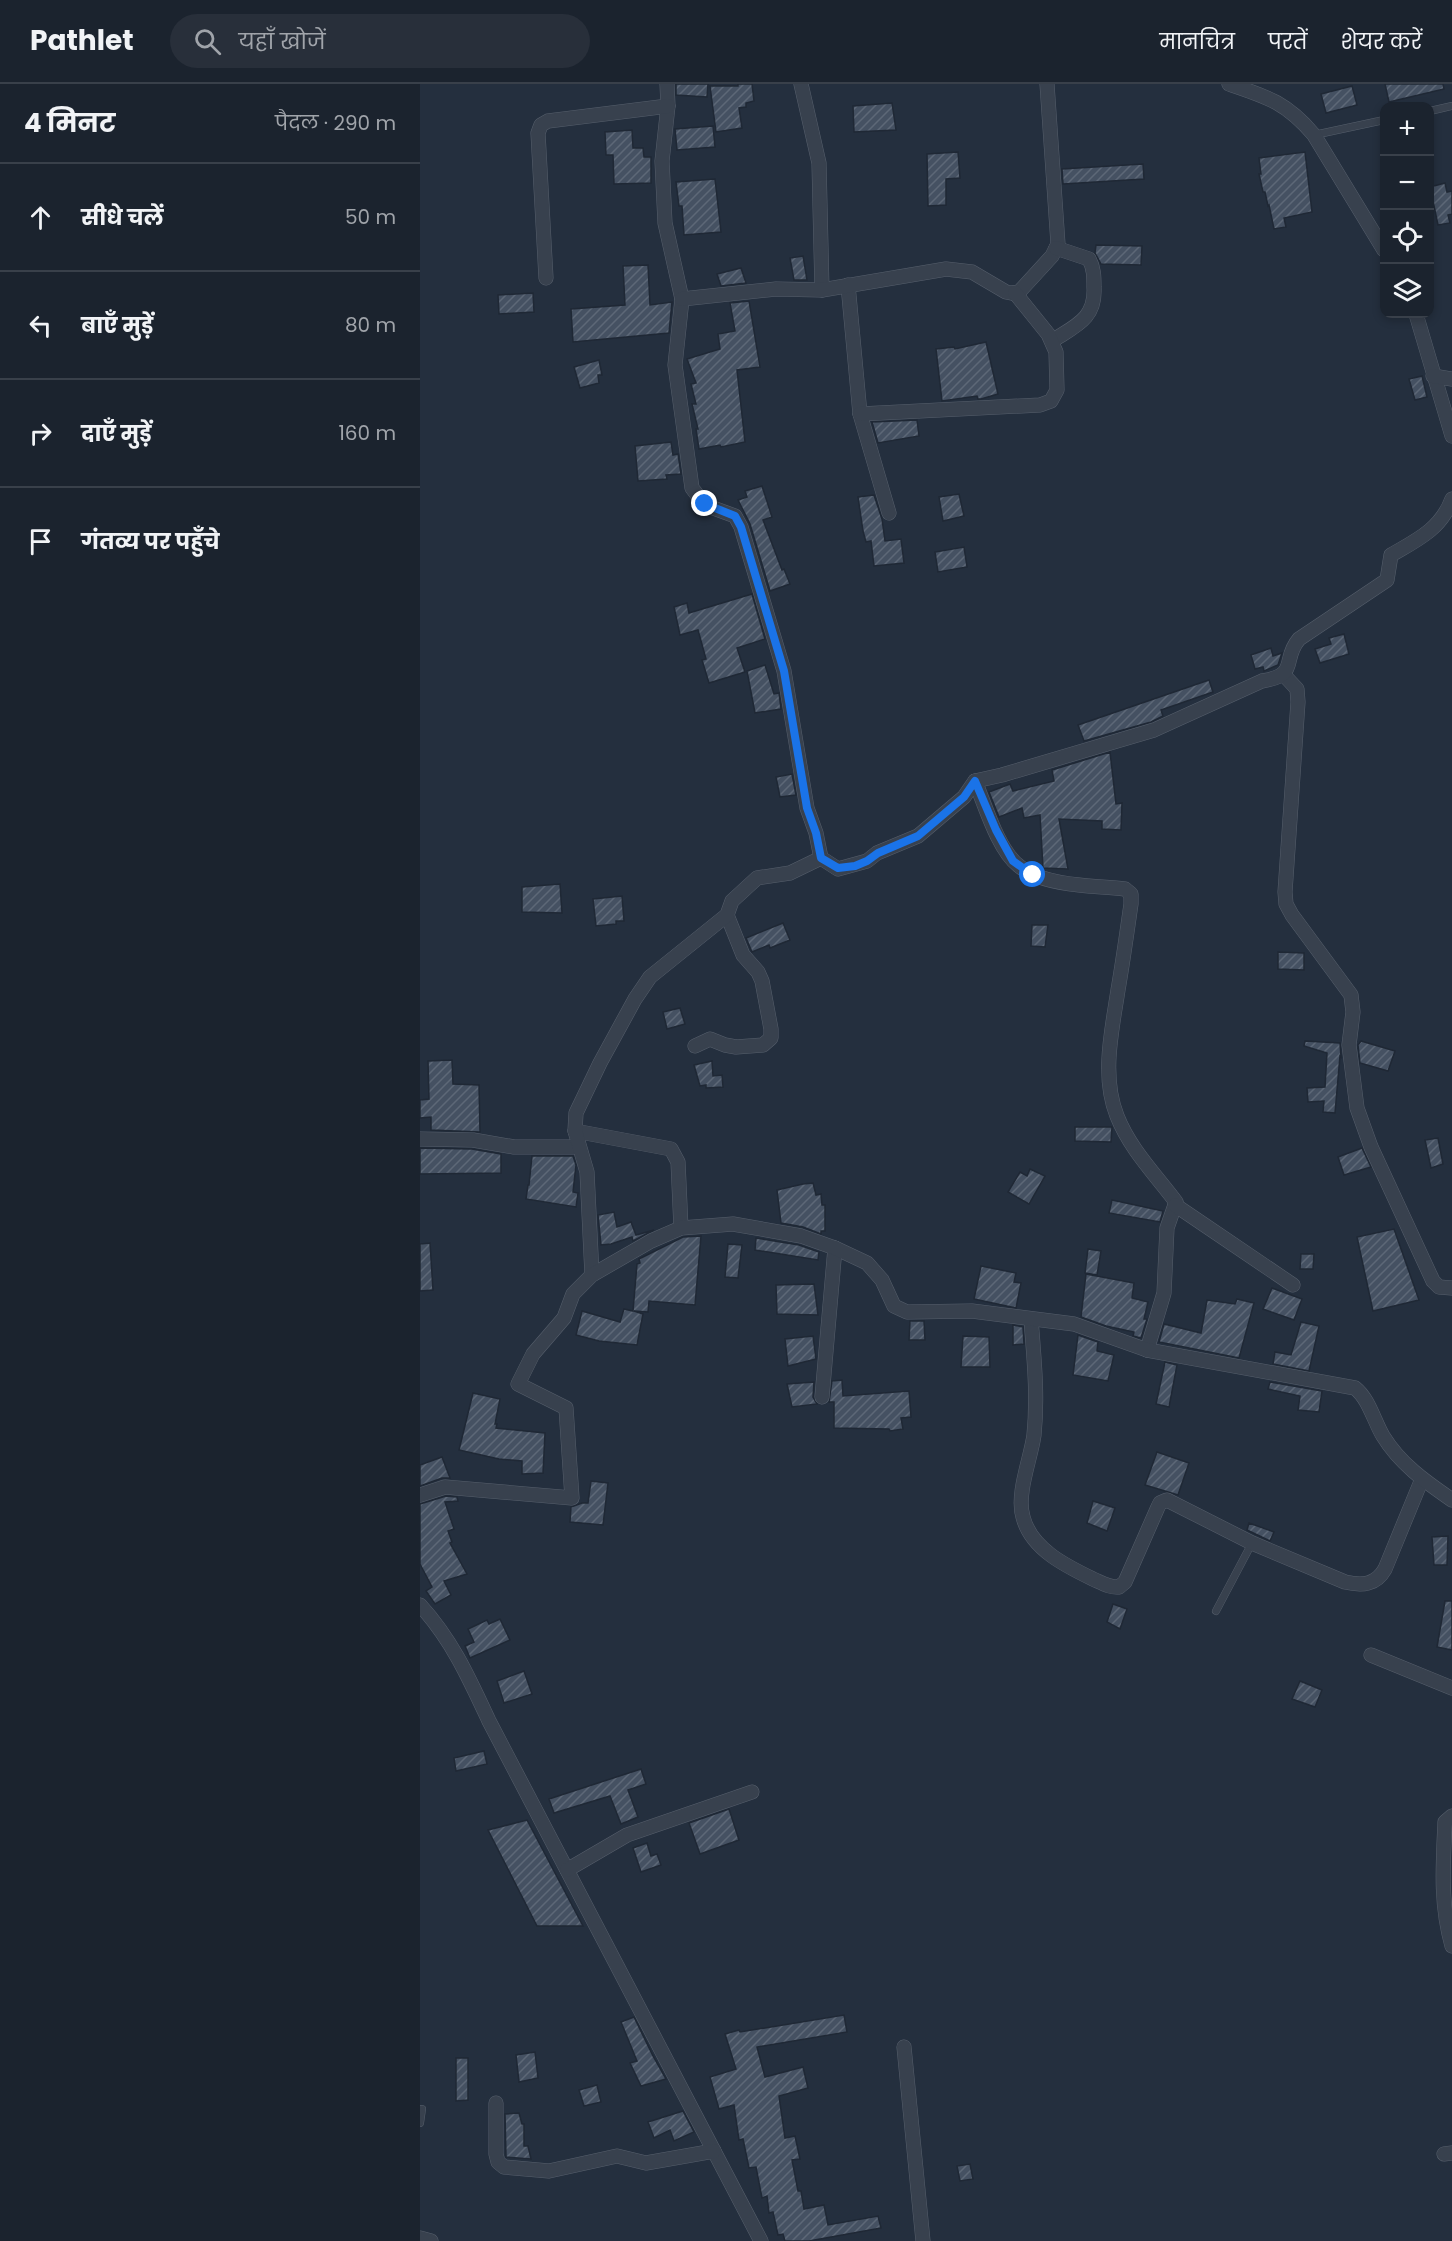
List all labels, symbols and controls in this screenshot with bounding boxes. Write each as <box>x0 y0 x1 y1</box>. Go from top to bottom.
search box <box>170 14 590 68</box>
text: Pathlet <box>30 21 134 60</box>
icon: search <box>191 25 224 58</box>
text: यहाँ खोजें <box>239 26 326 57</box>
text: मानचित्र <box>1159 27 1235 56</box>
text: परतें <box>1268 27 1307 56</box>
text: शेयर करें <box>1340 27 1422 56</box>
map controls <box>1380 102 1434 318</box>
button: + <box>1380 102 1434 156</box>
text: 4 मिनट <box>24 105 116 141</box>
text: पैदल · 290 m <box>275 109 396 137</box>
button: − <box>1380 156 1434 210</box>
icon: ahead <box>24 201 57 234</box>
text: सीधे चलें <box>81 202 164 233</box>
text: 50 m <box>345 203 396 231</box>
button: locate <box>1380 210 1434 264</box>
button: layers <box>1380 264 1434 318</box>
icon: left <box>24 309 57 342</box>
text: बाएँ मुड़ें <box>81 310 153 341</box>
text: 80 m <box>345 311 396 339</box>
icon: right <box>24 417 57 450</box>
text: दाएँ मुड़ें <box>81 418 152 449</box>
text: 160 m <box>338 419 396 447</box>
route end <box>691 490 717 516</box>
icon: arrive <box>24 525 57 558</box>
text: गंतव्य पर पहुँचे <box>81 526 220 557</box>
route start <box>1019 861 1045 887</box>

